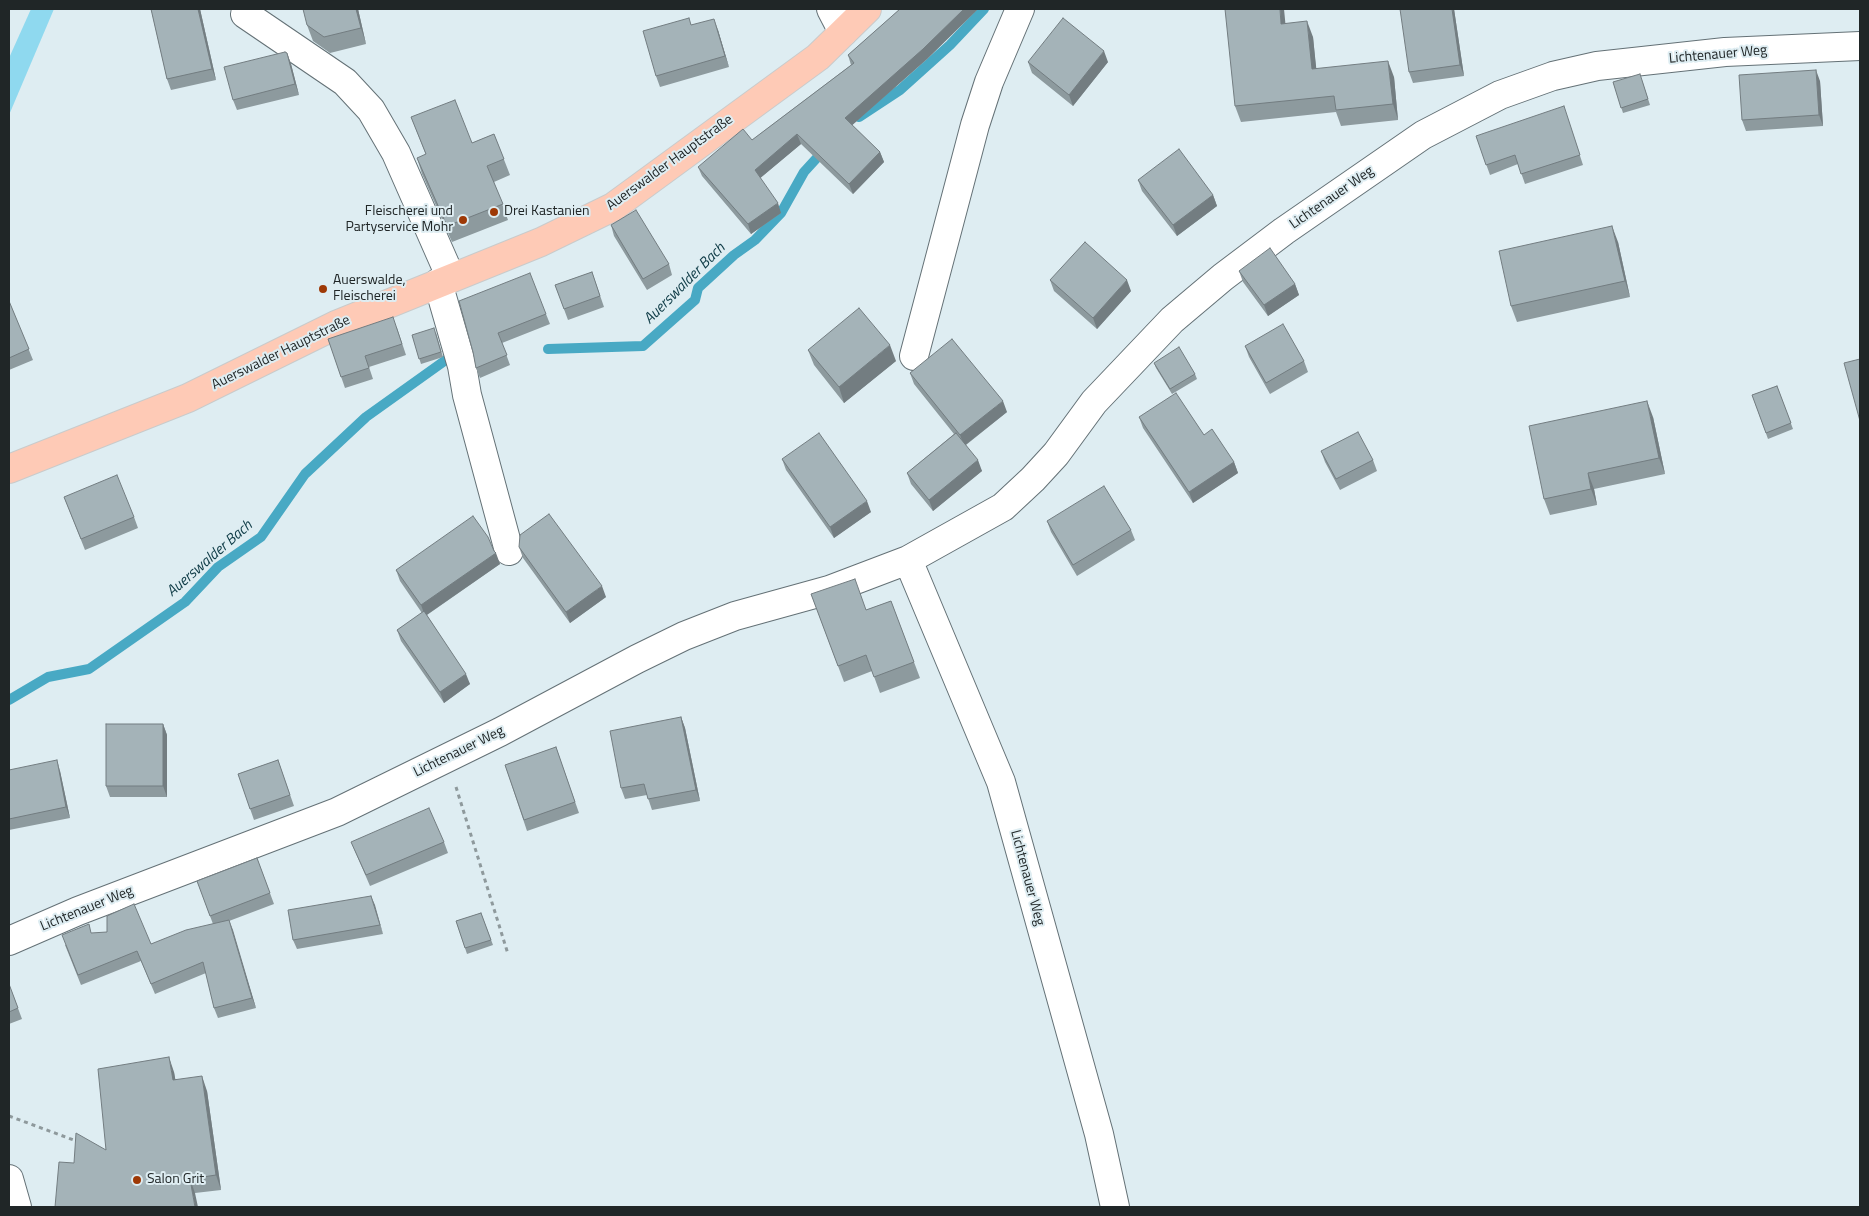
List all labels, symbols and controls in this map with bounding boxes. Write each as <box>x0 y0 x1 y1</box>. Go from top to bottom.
street label: Lichtenauer Weg <box>1668 42 1768 68</box>
street label: Auerswalder Hauptstraße <box>604 112 736 214</box>
street label: Lichtenauer Weg <box>1287 163 1377 233</box>
place label: Fleischerei und Partyservice Mohr <box>345 204 453 236</box>
place label: Drei Kastanien <box>504 204 590 220</box>
marker: Drei Kastanien <box>488 206 500 218</box>
marker: Fleischerei und Partyservice Mohr <box>457 214 469 226</box>
water label: Auerswalder Bach <box>641 240 729 328</box>
place label: Auerswalde, Fleischerei <box>333 273 406 306</box>
marker: Auerswalde, Fleischerei <box>317 283 329 295</box>
street label: Auerswalder Hauptstraße <box>209 312 353 394</box>
water label: Auerswalder Bach <box>164 517 256 601</box>
street label: Lichtenauer Weg <box>411 723 507 781</box>
street label: Lichtenauer Weg <box>1006 828 1048 928</box>
street label: Lichtenauer Weg <box>38 883 136 935</box>
place label: Salon Grit <box>147 1172 204 1188</box>
marker: Salon Grit <box>131 1174 143 1186</box>

